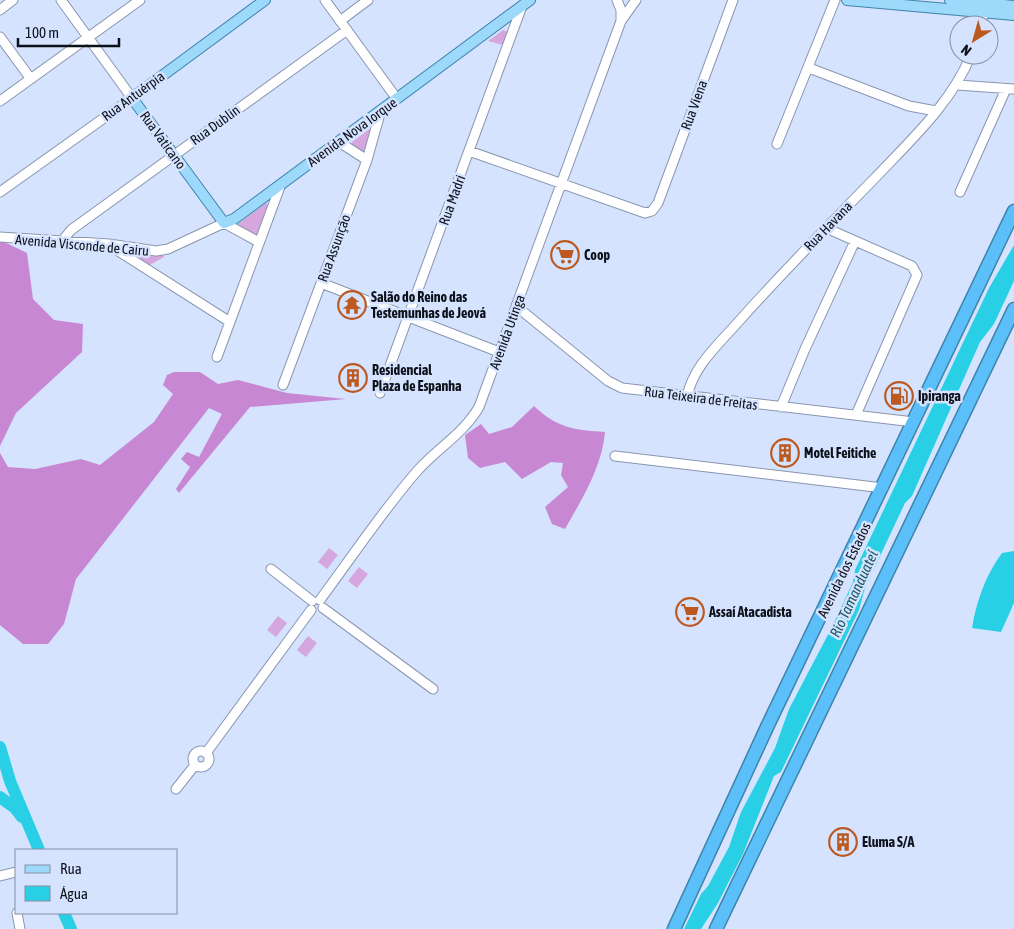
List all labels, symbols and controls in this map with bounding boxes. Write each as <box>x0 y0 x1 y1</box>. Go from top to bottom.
scale bar <box>18 15 119 47</box>
north arrow <box>949 15 999 65</box>
text: 100 m <box>25 24 59 41</box>
text: N <box>958 42 974 59</box>
street label: Rua Antuérpia <box>99 68 167 124</box>
street label: Rua Viena <box>678 78 710 132</box>
street label: Avenida Nova Iorque <box>304 94 400 170</box>
street label: Rua Dublin <box>187 102 243 148</box>
street label: Rua Vaticano <box>137 108 189 172</box>
street label: Rua Madri <box>436 173 468 227</box>
street label: Rua Havana <box>801 198 855 254</box>
street label: Rua Assunção <box>314 212 354 284</box>
street label: Avenida Visconde de Cairu <box>14 231 150 259</box>
supermarket icon: Coop <box>550 240 580 270</box>
place label: Coop <box>584 247 610 263</box>
place label: Salão do Reino das Testemunhas de Jeová <box>371 289 486 321</box>
temple icon: Salão do Reino das Testemunhas de Jeová <box>337 290 367 320</box>
street label: Avenida Utinga <box>486 292 528 372</box>
place label: Residencial Plaza de Espanha <box>372 362 462 394</box>
building icon: Residencial Plaza de Espanha <box>338 363 368 393</box>
fuel station icon: Ipiranga <box>884 381 914 411</box>
street label: Rua Teixeira de Freitas <box>643 383 759 413</box>
place label: Ipiranga <box>918 388 961 404</box>
building icon: Motel Feitiche <box>770 438 800 468</box>
place label: Motel Feitiche <box>804 445 876 461</box>
street label: Avenida dos Estados <box>814 520 874 620</box>
water label: Rio Tamanduateí <box>826 547 881 640</box>
supermarket icon: Assaí Atacadista <box>675 597 705 627</box>
place label: Assaí Atacadista <box>708 604 792 620</box>
building icon: Eluma S/A <box>828 827 858 857</box>
place label: Eluma S/A <box>862 834 915 850</box>
legend <box>15 849 178 914</box>
text: Rua <box>60 860 82 877</box>
text: Água <box>60 885 88 902</box>

